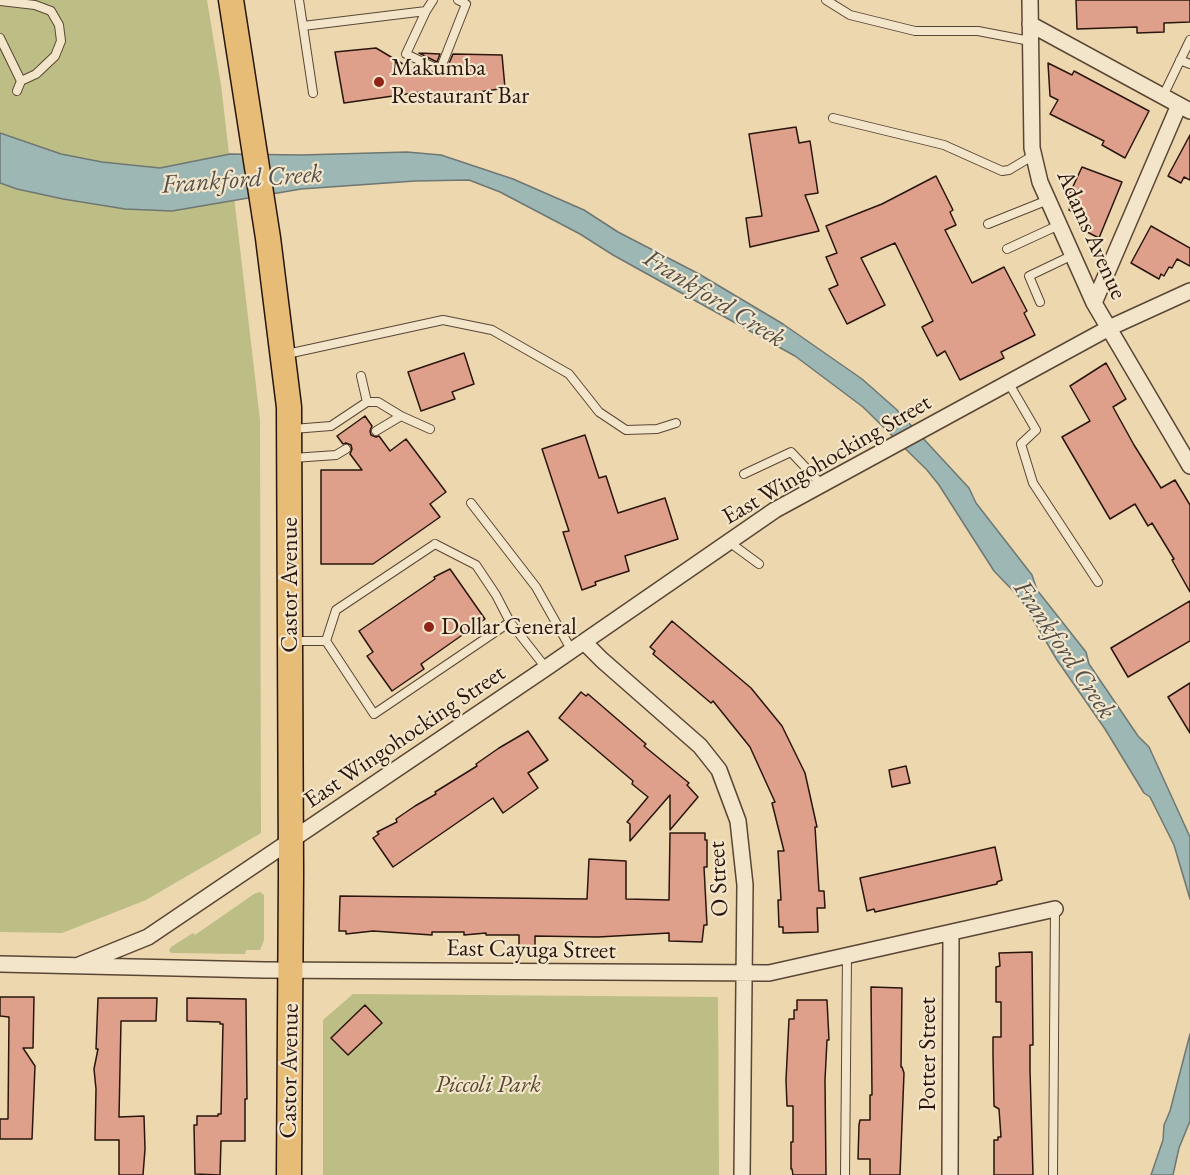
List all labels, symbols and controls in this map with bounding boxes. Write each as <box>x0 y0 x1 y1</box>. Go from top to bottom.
place label: Makumba Restaurant Bar <box>391 54 529 110</box>
marker: Makumba Restaurant Bar <box>372 75 386 89</box>
water label: Frankford Creek <box>161 159 323 201</box>
street label: Adams Avenue <box>1050 166 1132 304</box>
water label: Frankford Creek <box>637 243 791 355</box>
street label: East Wingohocking Street <box>717 388 937 532</box>
street label: Castor Avenue <box>276 517 304 653</box>
water label: Frankford Creek <box>1006 574 1122 726</box>
place label: Dollar General <box>441 613 577 641</box>
marker: Dollar General <box>422 620 436 634</box>
street label: East Wingohocking Street <box>299 659 511 815</box>
street label: O Street <box>703 840 735 918</box>
street label: East Cayuga Street <box>446 934 616 966</box>
street label: Potter Street <box>914 997 942 1111</box>
street label: Castor Avenue <box>274 1003 306 1139</box>
park label: Piccoli Park <box>435 1071 541 1099</box>

